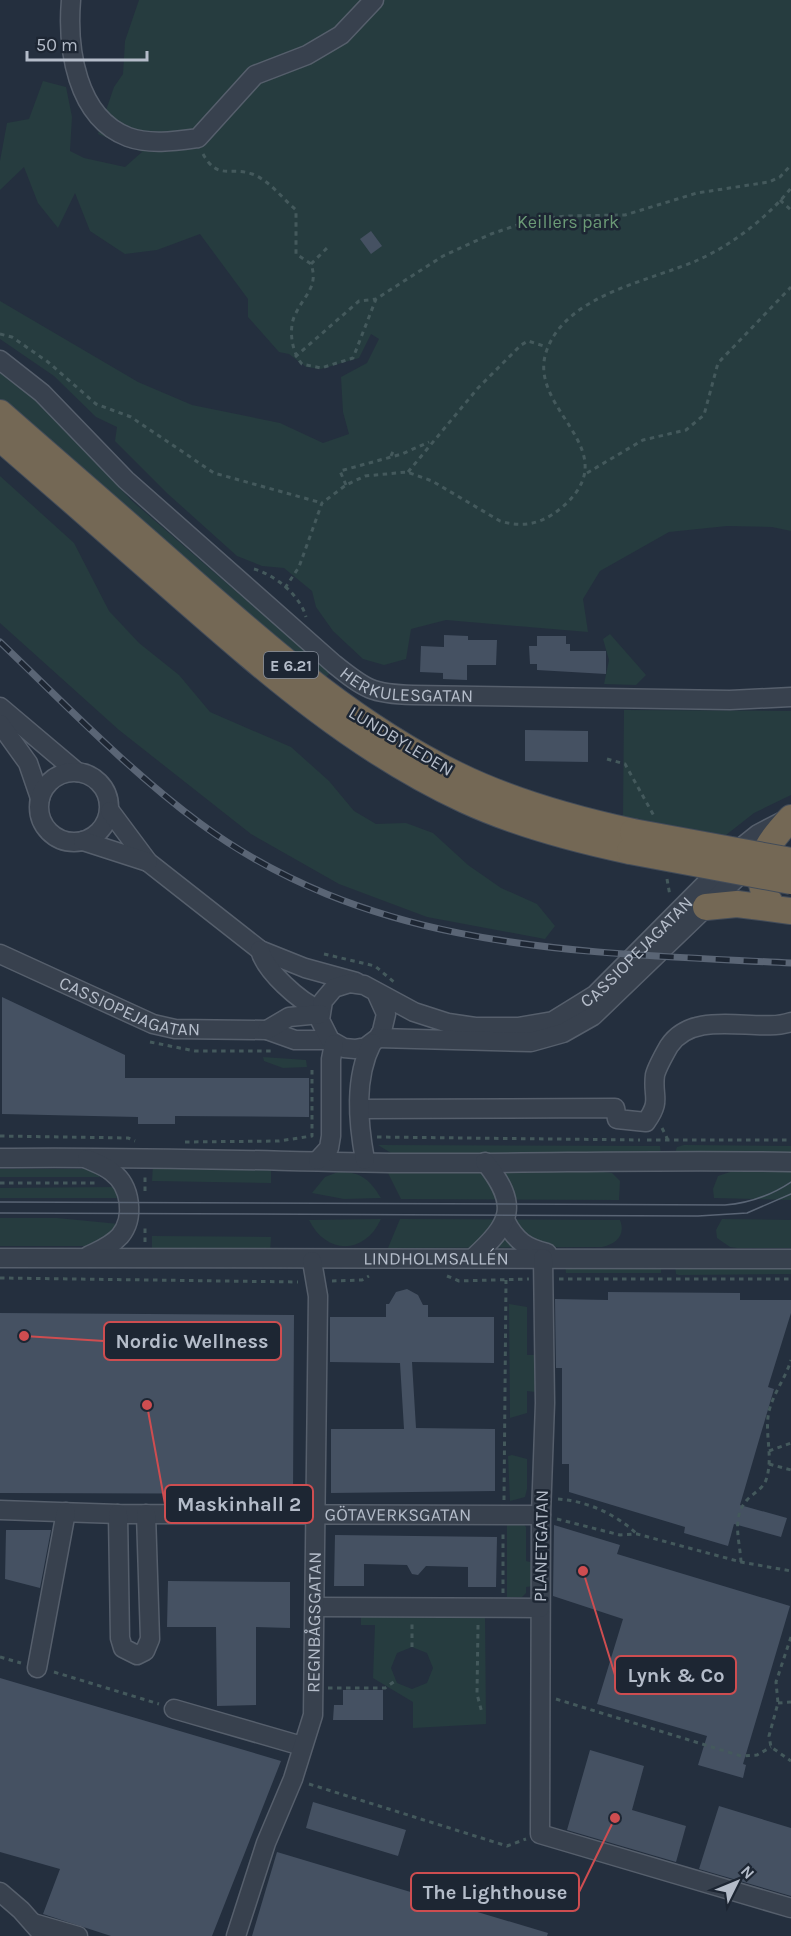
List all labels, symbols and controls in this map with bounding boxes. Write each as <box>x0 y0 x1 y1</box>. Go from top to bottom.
scale bar <box>27 24 147 62</box>
text: 50 m <box>36 34 78 56</box>
park label: Keillers park <box>517 211 619 233</box>
road number: E 6.21 <box>264 652 318 678</box>
street label: HERKULESGATAN <box>335 662 473 707</box>
street label: LUNDBYLEDEN <box>345 701 457 781</box>
street label: CASSIOPEJAGATAN <box>576 892 698 1012</box>
street label: CASSIOPEJAGATAN <box>56 972 200 1040</box>
street label: LINDHOLMSALLÉN <box>363 1247 509 1270</box>
callout: Nordic Wellness <box>104 1322 281 1360</box>
text: Nordic Wellness <box>115 1330 269 1353</box>
callout: Maskinhall 2 <box>165 1485 313 1523</box>
street label: PLANETGATAN <box>529 1490 553 1602</box>
text: Maskinhall 2 <box>177 1493 301 1516</box>
street label: GÖTAVERKSGATAN <box>325 1503 471 1526</box>
street label: REGNBÅGSGATAN <box>302 1552 326 1693</box>
callout: Lynk & Co <box>615 1656 736 1694</box>
text: Lynk & Co <box>627 1664 725 1687</box>
north arrow <box>707 1852 767 1912</box>
text: N <box>737 1861 758 1883</box>
callout: The Lighthouse <box>411 1873 579 1911</box>
text: The Lighthouse <box>423 1881 567 1904</box>

